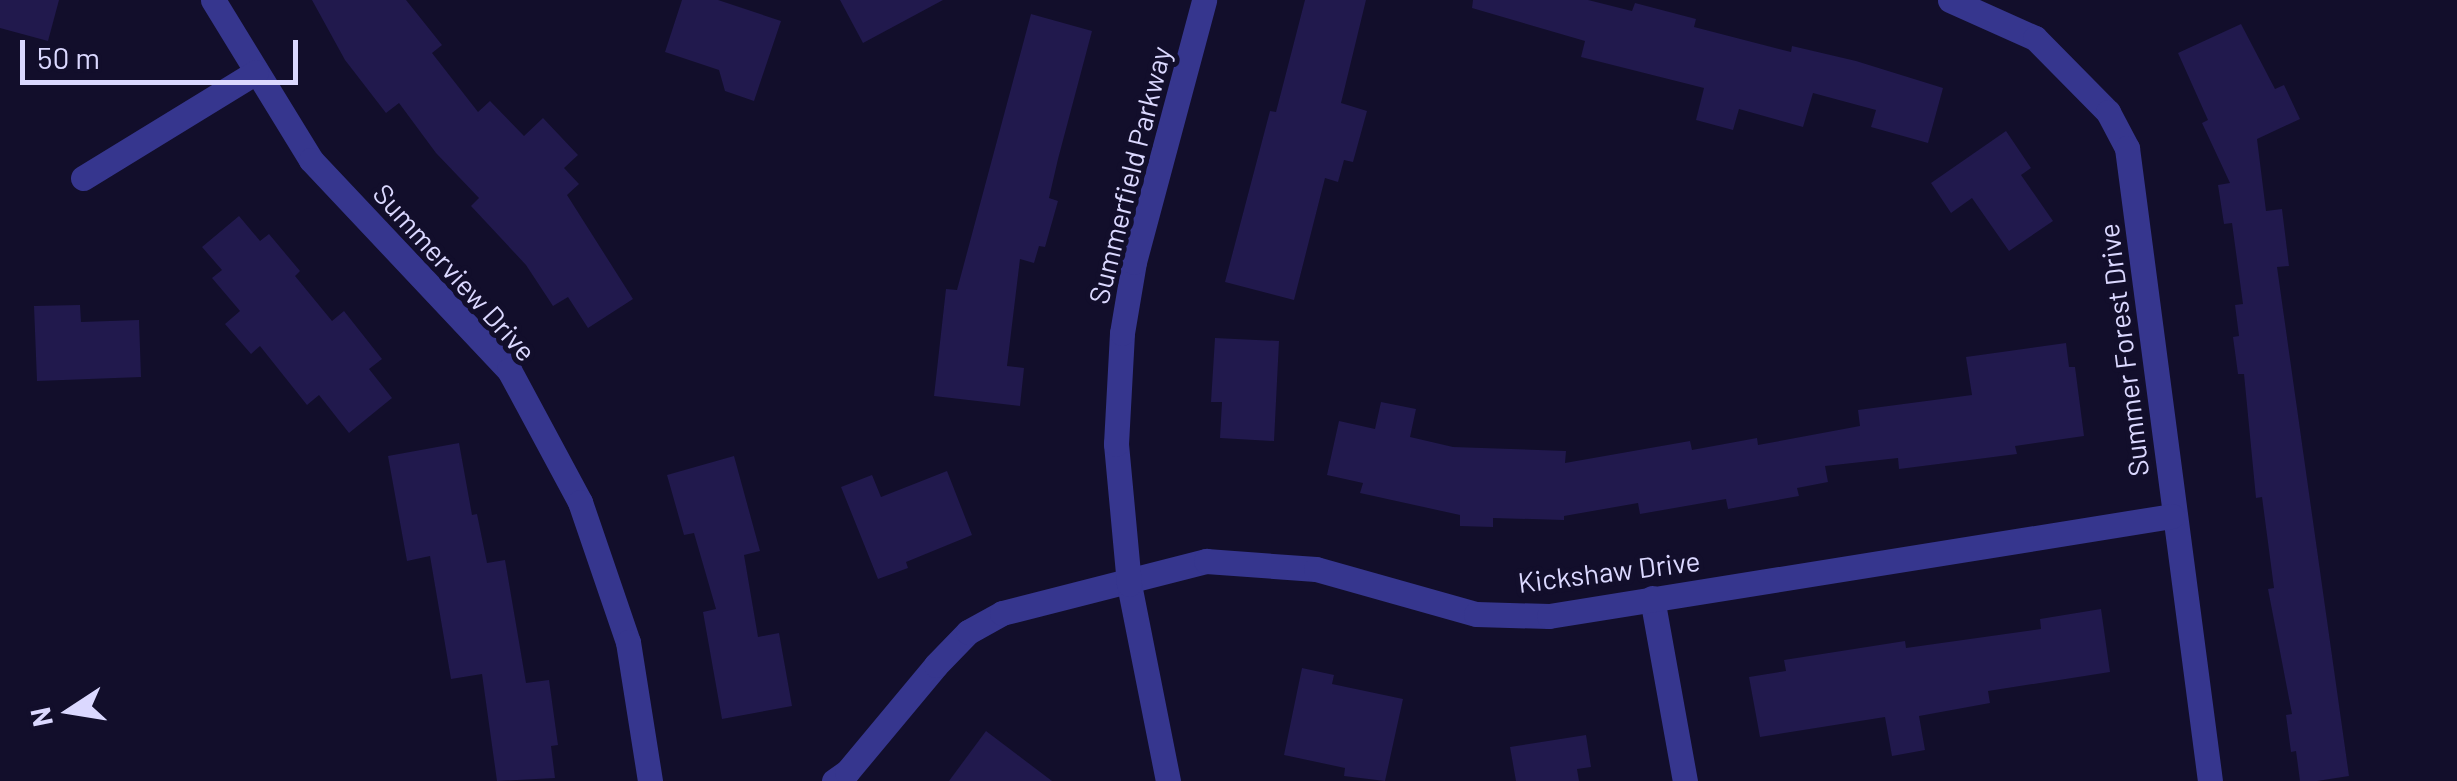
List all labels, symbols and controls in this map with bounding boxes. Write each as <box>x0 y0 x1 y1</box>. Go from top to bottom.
scale bar <box>25 20 302 82</box>
text: 50 m <box>37 39 100 75</box>
street label: Summerfield Parkway <box>1081 43 1177 307</box>
street label: Summerview Drive <box>367 177 543 367</box>
street label: Summer Forest Drive <box>2091 222 2155 478</box>
street label: Kickshaw Drive <box>1516 543 1702 599</box>
north arrow <box>20 661 120 761</box>
text: N <box>22 705 59 730</box>

